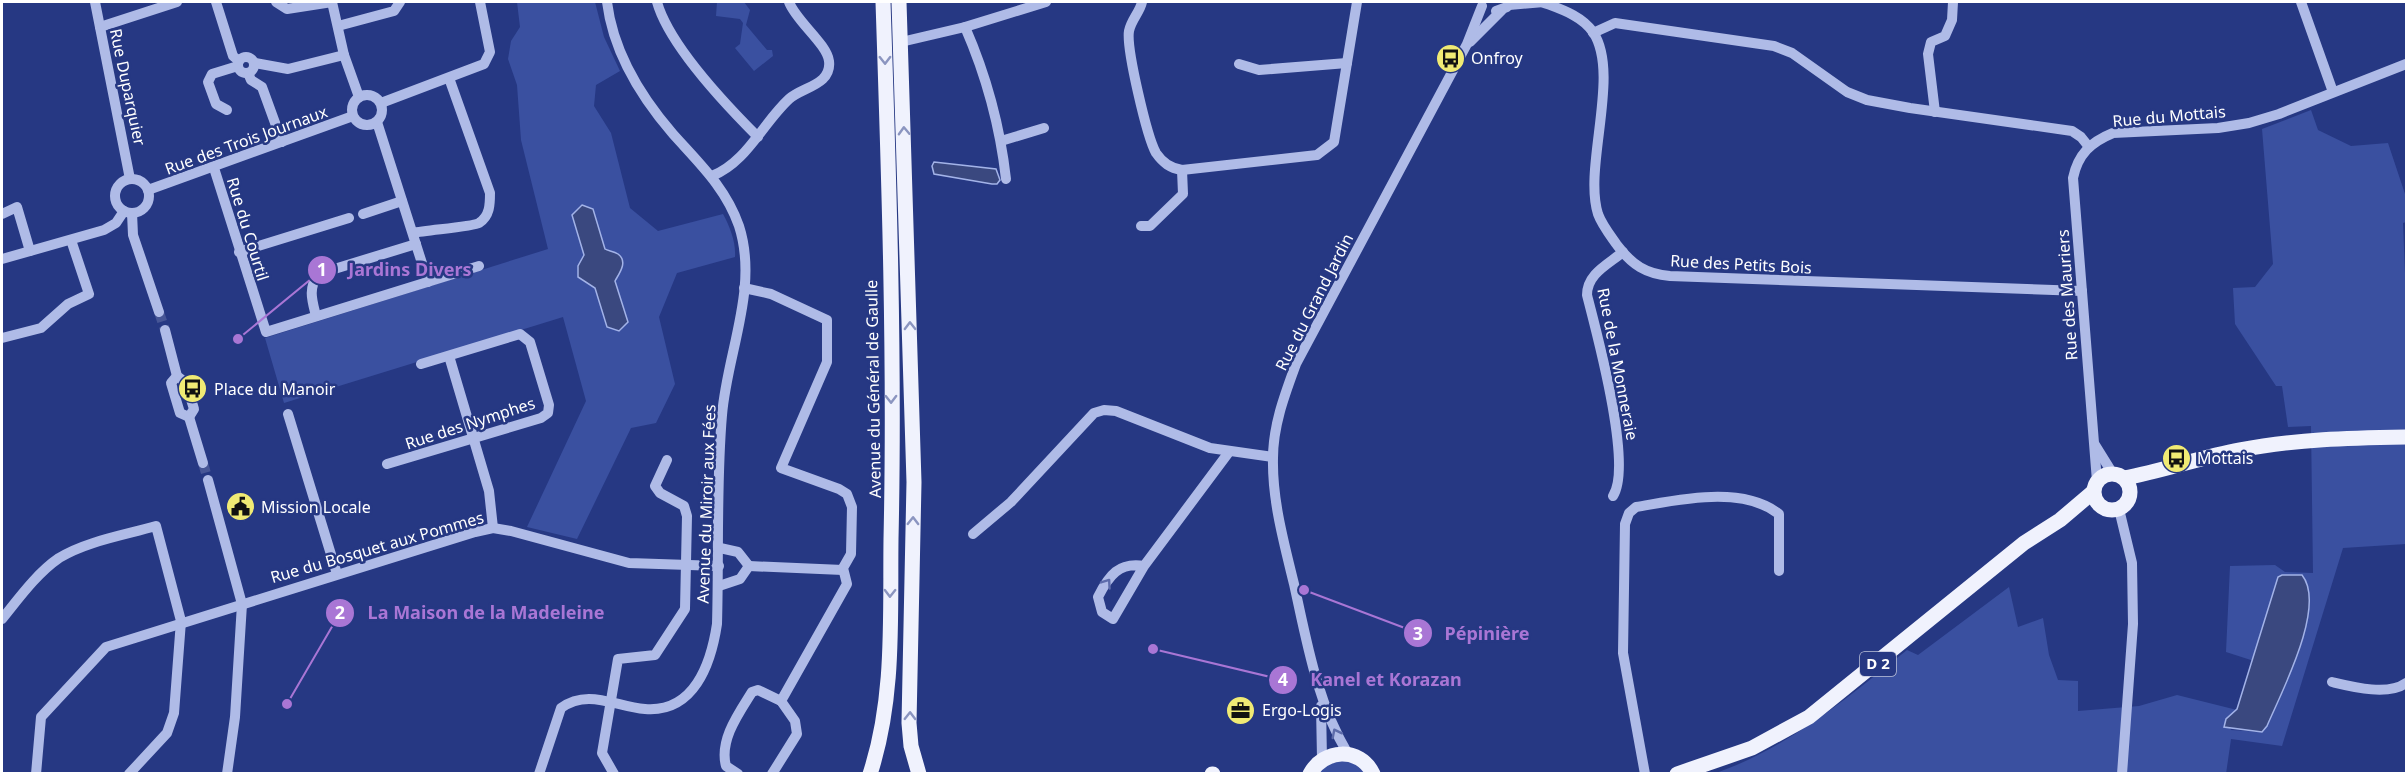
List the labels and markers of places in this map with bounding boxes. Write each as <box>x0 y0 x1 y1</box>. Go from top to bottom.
bus stop icon: Onfroy <box>1434 42 1466 74</box>
place label: Onfroy <box>1471 47 1524 69</box>
callout: Jardins Divers <box>307 252 484 288</box>
bus stop icon: Place du Manoir <box>177 373 209 405</box>
place label: Place du Manoir <box>214 378 336 400</box>
bus stop icon: Mottais <box>2160 442 2192 474</box>
place label: Mottais <box>2197 447 2254 469</box>
public building icon: Mission Locale <box>224 491 256 523</box>
place label: Mission Locale <box>261 496 371 518</box>
callout: La Maison de la Madeleine <box>325 595 616 631</box>
callout: Pépinière <box>1403 615 1542 651</box>
callout: Kanel et Korazan <box>1268 662 1473 698</box>
office icon: Ergo-Logis <box>1225 694 1257 726</box>
place label: Ergo-Logis <box>1262 699 1342 721</box>

